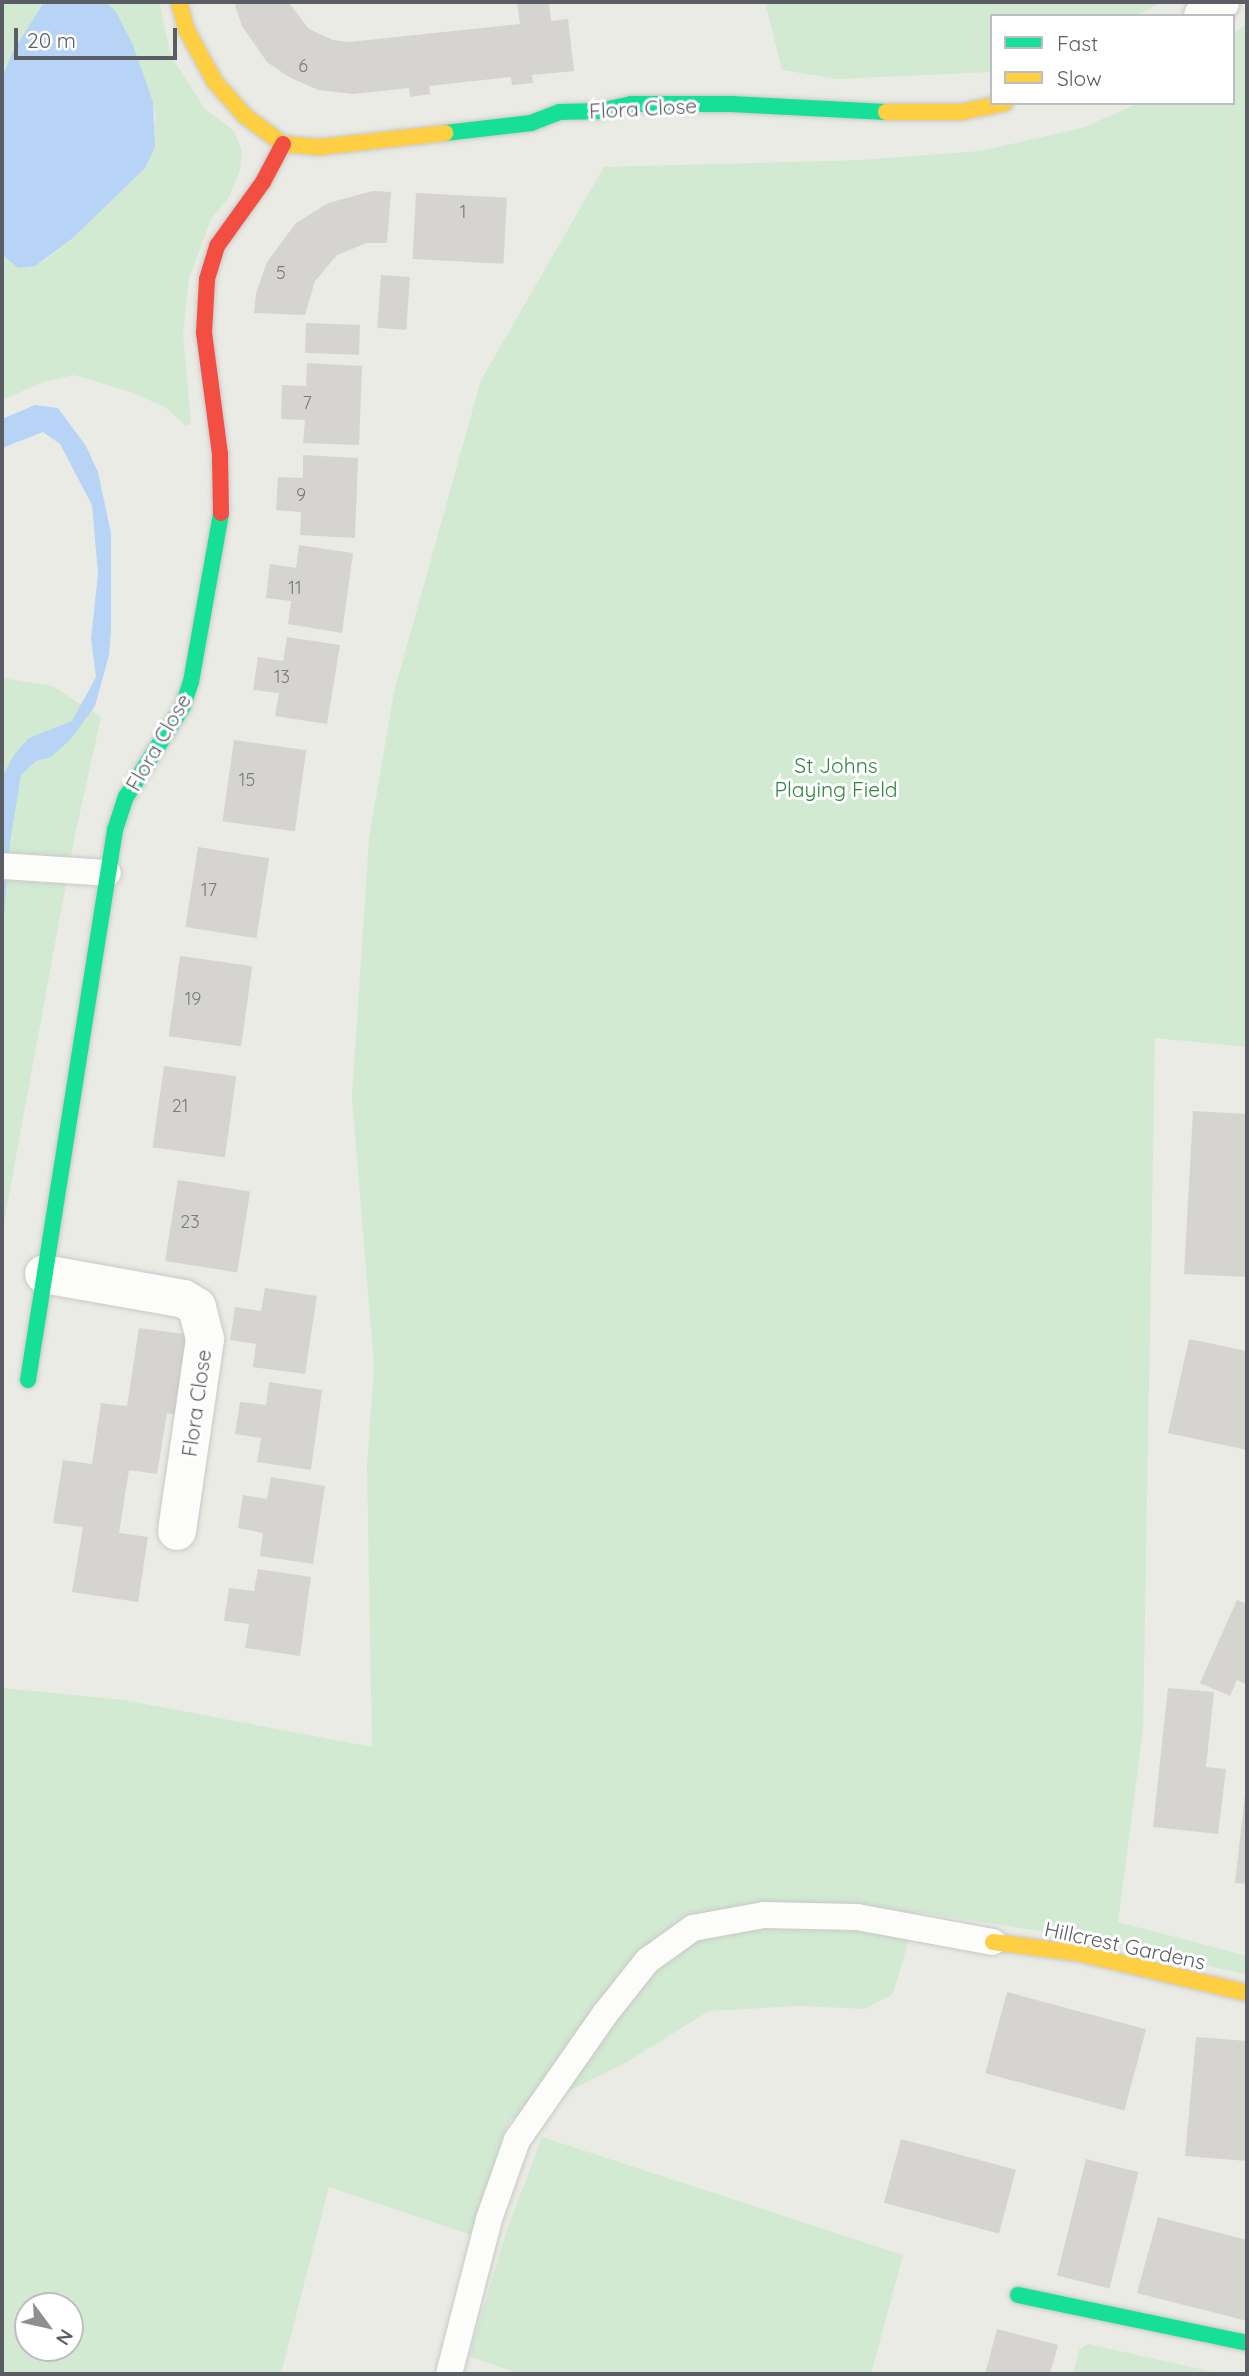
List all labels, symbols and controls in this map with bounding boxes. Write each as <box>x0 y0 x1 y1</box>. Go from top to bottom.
scale bar <box>18 14 180 58</box>
legend <box>990 14 1235 105</box>
text: 20 m <box>27 27 76 53</box>
text: Fast <box>1057 30 1098 56</box>
house number: 6 <box>298 55 308 77</box>
text: Slow <box>1057 65 1102 91</box>
street label: Flora Close <box>588 93 698 123</box>
house number: 1 <box>460 201 466 223</box>
house number: 5 <box>276 262 286 284</box>
house number: 7 <box>302 392 312 414</box>
house number: 9 <box>296 484 306 506</box>
house number: 11 <box>288 577 302 599</box>
house number: 13 <box>274 666 290 688</box>
street label: Flora Close <box>120 689 196 795</box>
park label: St Johns Playing Field <box>774 752 898 802</box>
house number: 15 <box>239 769 255 791</box>
house number: 17 <box>201 879 217 901</box>
house number: 19 <box>185 988 201 1010</box>
house number: 21 <box>172 1095 188 1117</box>
house number: 23 <box>180 1211 200 1233</box>
street label: Flora Close <box>176 1348 216 1458</box>
street label: Hillcrest Gardens <box>1042 1916 1208 1974</box>
north arrow <box>14 2292 84 2362</box>
text: N <box>51 2325 79 2350</box>

